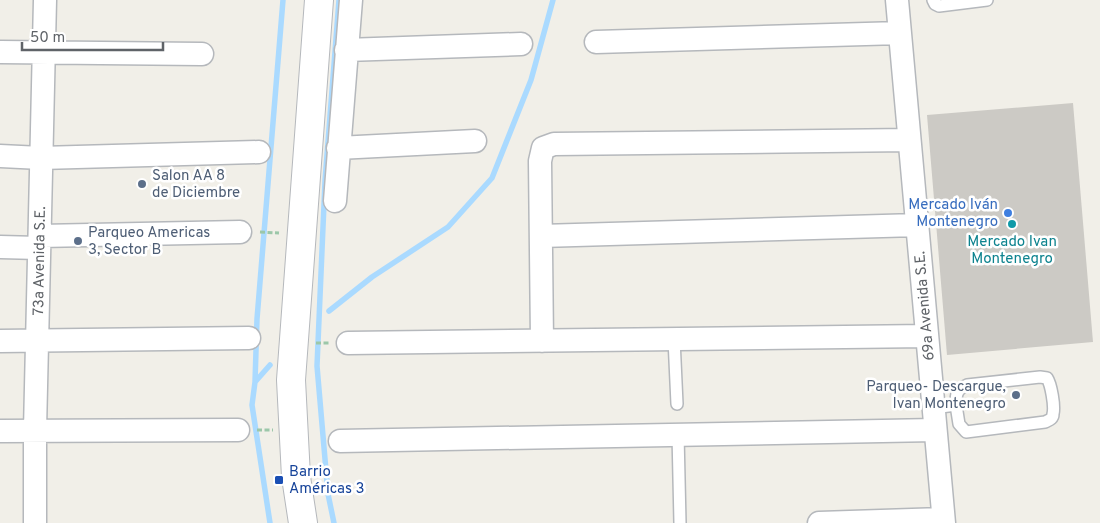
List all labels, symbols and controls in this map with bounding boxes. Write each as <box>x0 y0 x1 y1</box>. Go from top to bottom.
scale bar <box>22 20 164 52</box>
text: 50 m <box>30 29 65 48</box>
place label: Salon AA 8 de Diciembre <box>152 167 240 203</box>
marker: Salon AA 8 de Diciembre <box>136 178 148 190</box>
place label: Mercado Iván Montenegro <box>908 196 998 232</box>
street label: 73a Avenida S.E. <box>30 206 51 316</box>
marker: Mercado Iván Montenegro <box>1002 207 1014 219</box>
marker: Mercado Ivan Montenegro <box>1006 218 1018 230</box>
place label: Parqueo Americas 3, Sector B <box>88 224 210 260</box>
place label: Mercado Ivan Montenegro <box>967 233 1057 269</box>
marker: Parqueo Americas 3, Sector B <box>72 235 84 247</box>
street label: 69a Avenida S.E. <box>911 250 940 361</box>
place label: Parqueo- Descargue, Ivan Montenegro <box>866 378 1006 414</box>
marker: Parqueo- Descargue, Ivan Montenegro <box>1010 389 1022 401</box>
place label: Barrio Américas 3 <box>289 463 365 499</box>
marker: Barrio Américas 3 <box>273 474 285 486</box>

